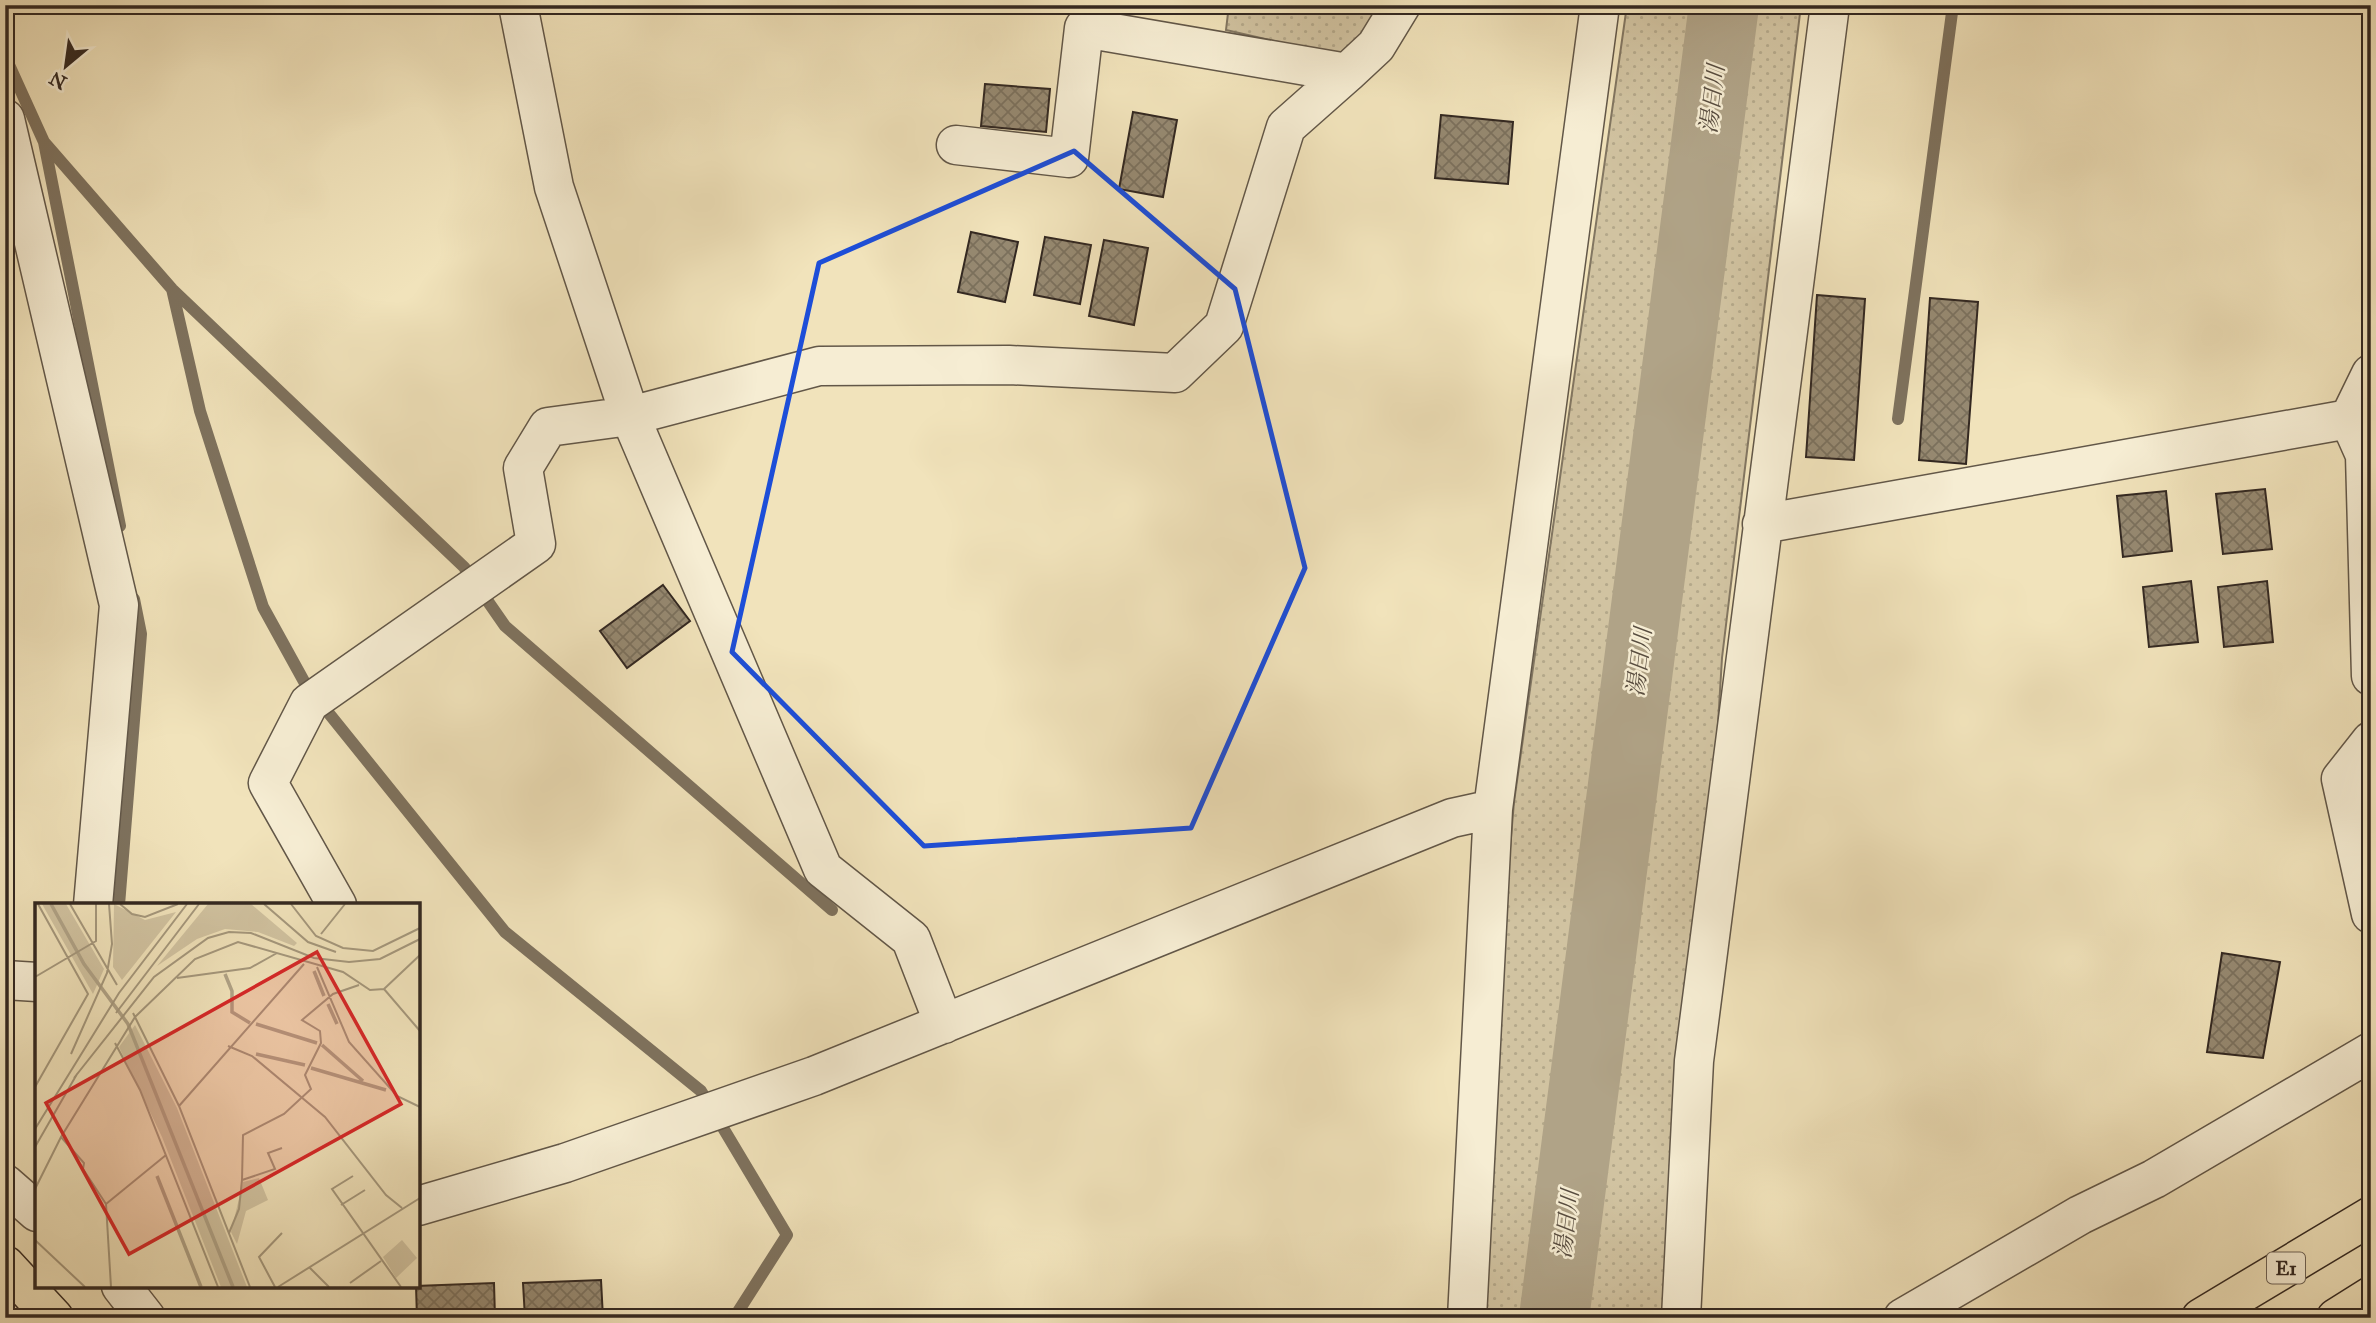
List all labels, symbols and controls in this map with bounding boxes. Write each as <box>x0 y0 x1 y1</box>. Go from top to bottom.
north arrow <box>32 32 102 102</box>
water label: 湯日川 <box>1694 60 1730 135</box>
text: N <box>45 66 71 94</box>
water label: 湯日川 <box>1621 623 1657 698</box>
inset map <box>35 903 420 1288</box>
water label: 湯日川 <box>1548 1185 1584 1260</box>
road number: E1 <box>2267 1252 2305 1284</box>

